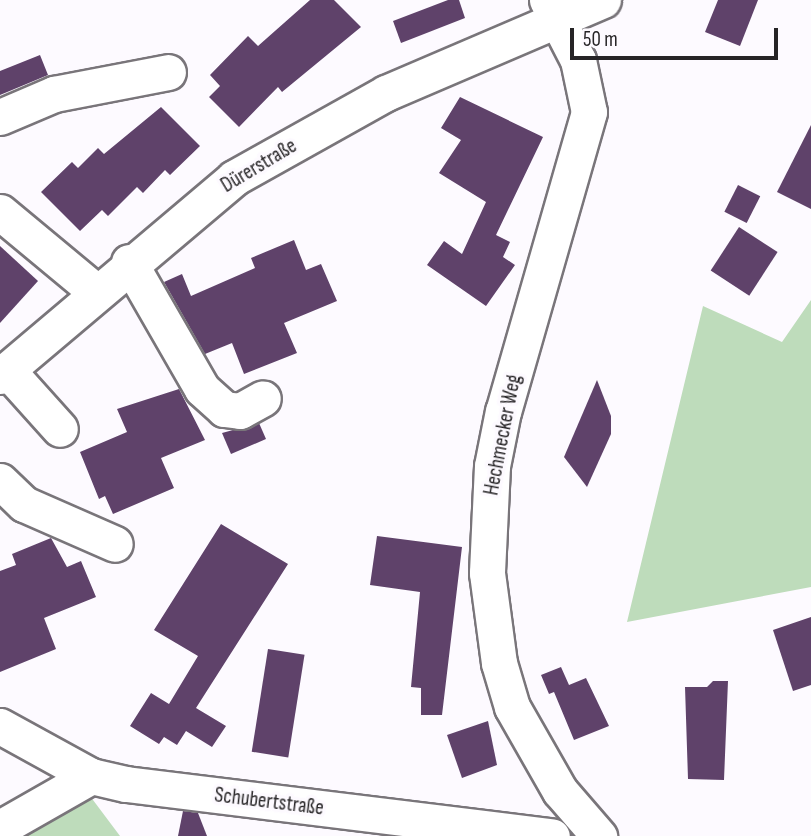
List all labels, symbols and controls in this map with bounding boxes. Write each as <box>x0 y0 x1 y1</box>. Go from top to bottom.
scale bar <box>573 14 781 58</box>
text: 50 m <box>583 27 618 52</box>
street label: Dürerstraße <box>217 134 301 198</box>
street label: Hechmecker Weg <box>479 372 527 498</box>
street label: Schubertstraße <box>213 783 325 821</box>

